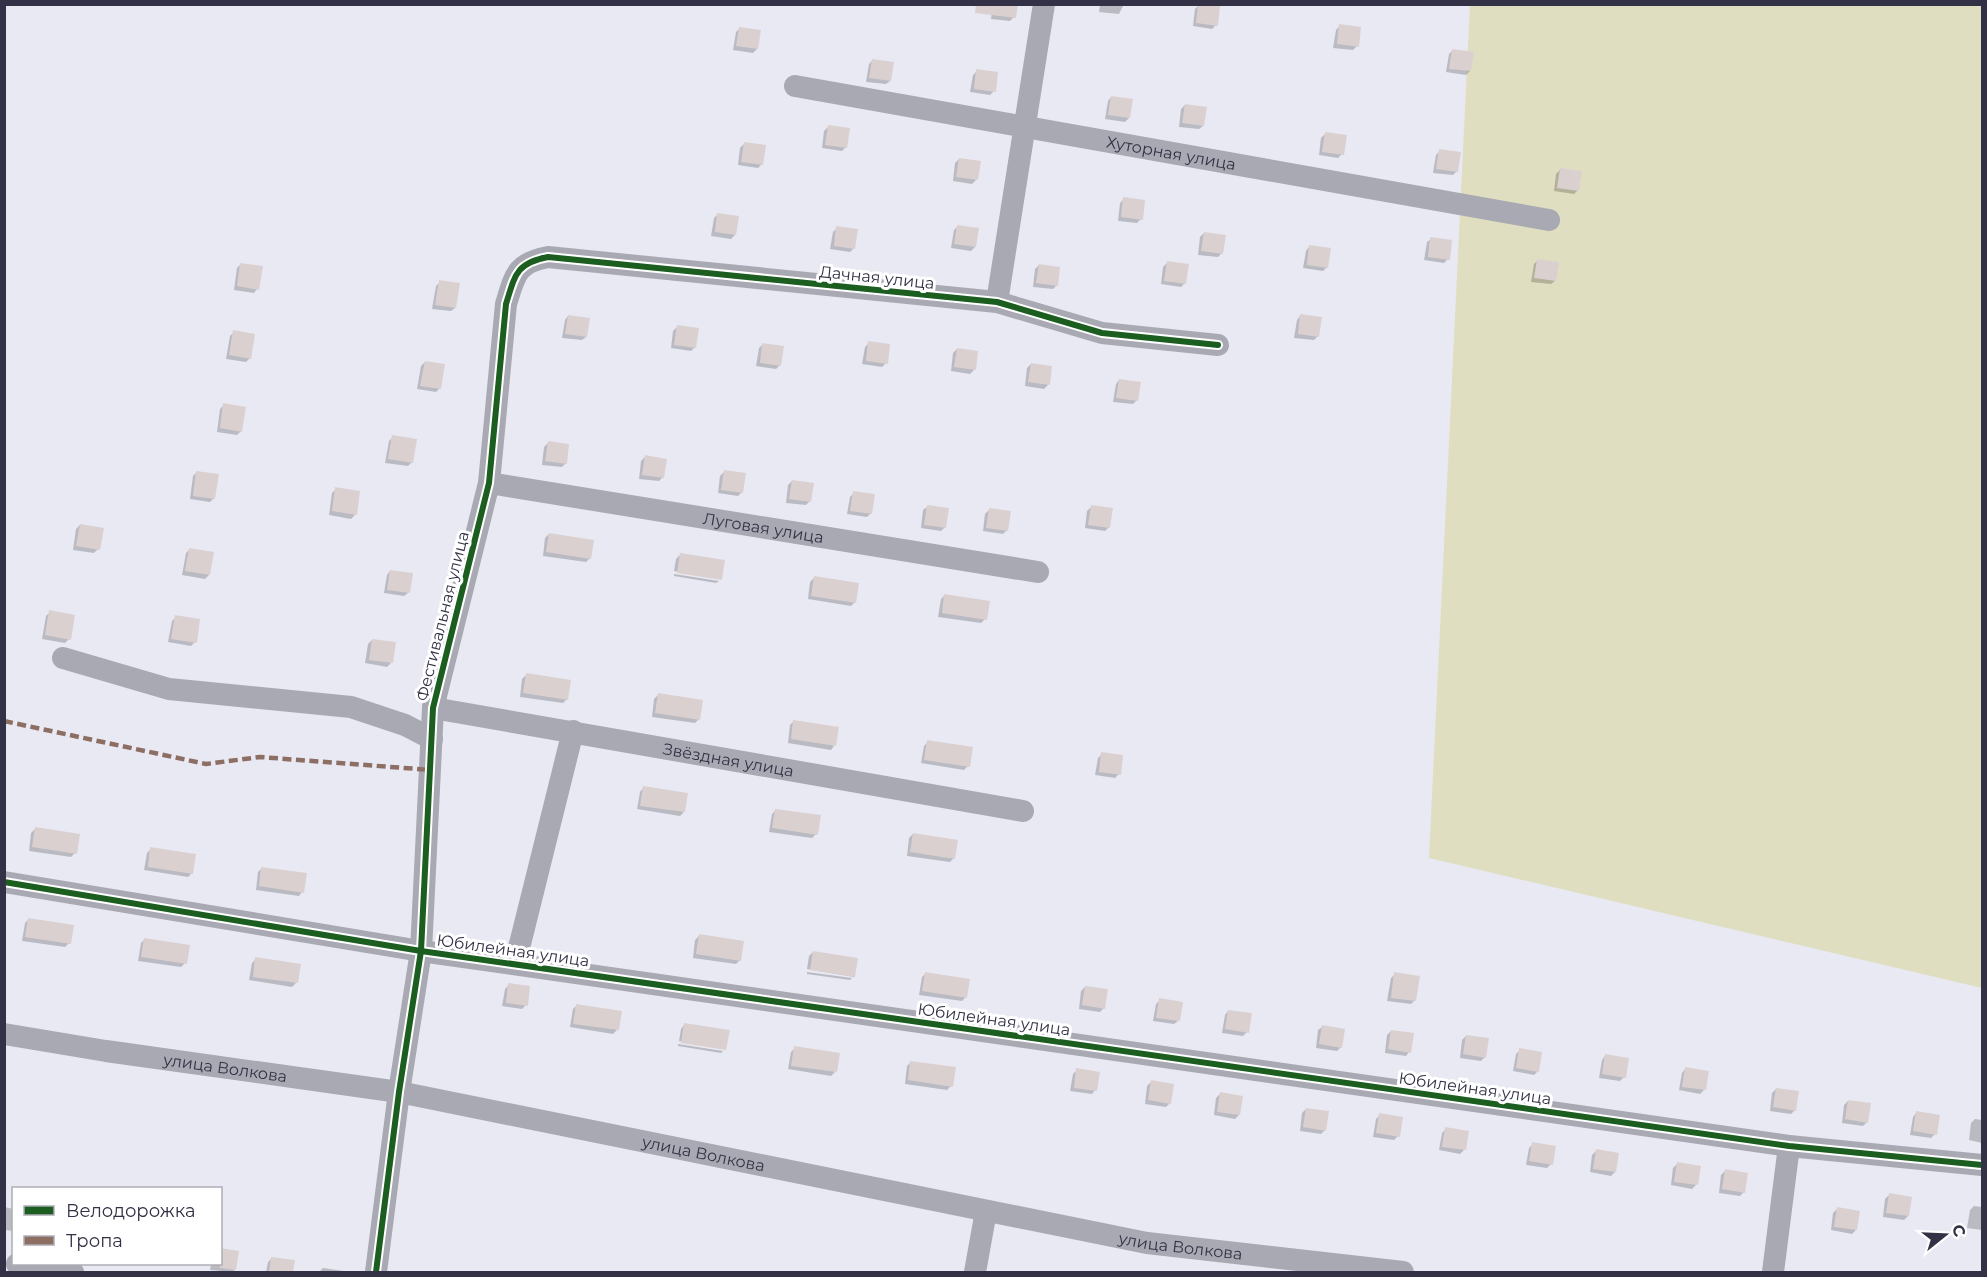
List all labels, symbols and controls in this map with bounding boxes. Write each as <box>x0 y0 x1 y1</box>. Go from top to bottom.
street label: Хуторная улица <box>1105 132 1237 174</box>
street label: Дачная улица <box>818 262 935 293</box>
street label: Луговая улица <box>702 509 825 547</box>
street label: Фестивальная улица <box>412 529 473 703</box>
street label: Звёздная улица <box>662 739 795 781</box>
street label: Юбилейная улица <box>435 930 591 971</box>
street label: Юбилейная улица <box>916 999 1072 1040</box>
street label: улица Волкова <box>161 1050 288 1086</box>
street label: Юбилейная улица <box>1397 1068 1553 1109</box>
street label: улица Волкова <box>640 1132 767 1176</box>
legend <box>12 1187 222 1265</box>
text: Велодорожка <box>66 1200 195 1222</box>
north arrow <box>1915 1205 1975 1265</box>
text: С <box>1948 1222 1970 1239</box>
street label: улица Волкова <box>1116 1228 1243 1264</box>
text: Тропа <box>66 1230 123 1252</box>

